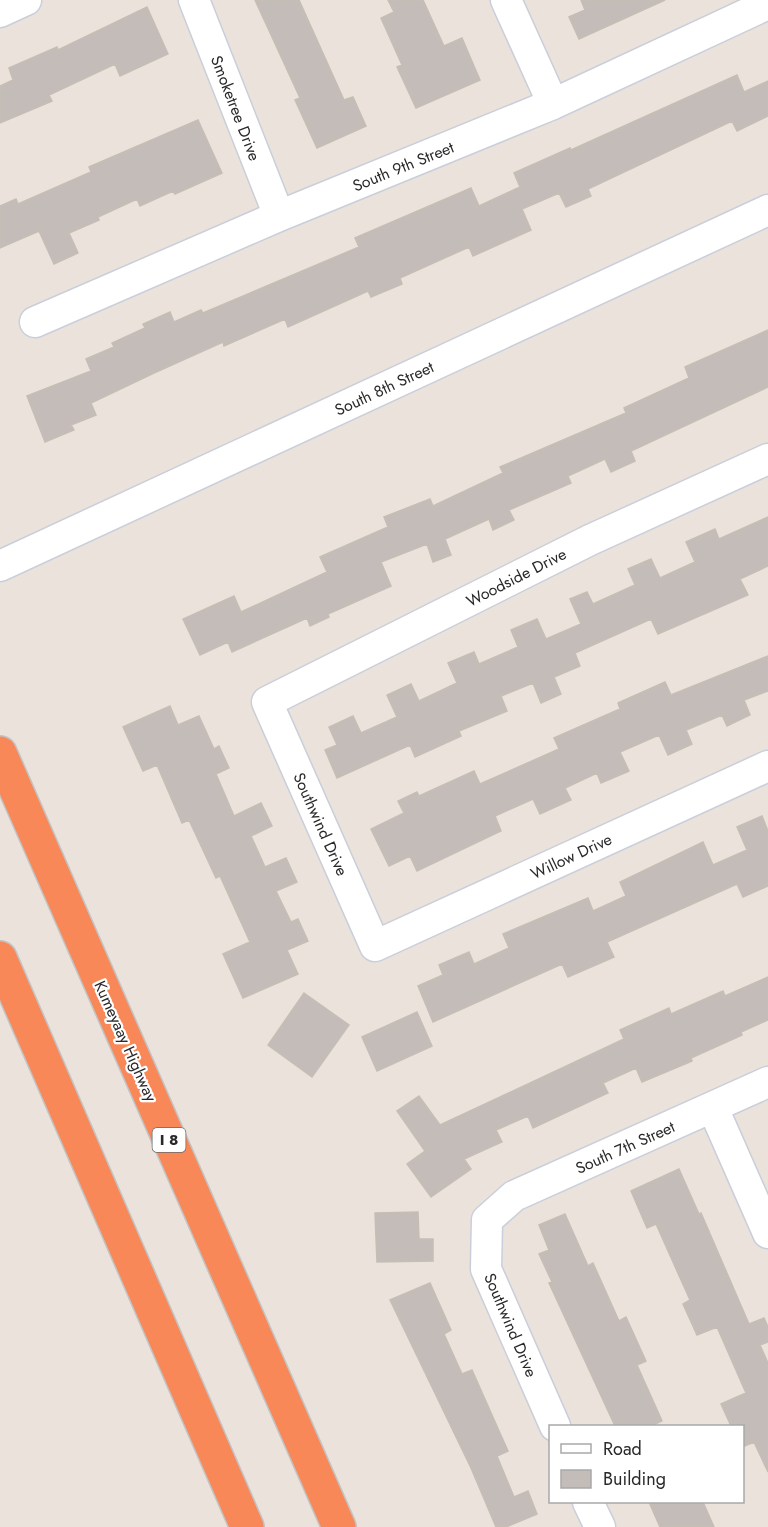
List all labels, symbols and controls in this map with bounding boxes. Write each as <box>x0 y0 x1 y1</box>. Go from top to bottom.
street label: Smoketree Drive <box>205 52 266 164</box>
street label: South 9th Street <box>349 136 457 197</box>
street label: South 8th Street <box>331 355 438 421</box>
street label: Woodside Drive <box>462 542 570 613</box>
street label: Southwind Drive <box>287 769 354 880</box>
street label: Willow Drive <box>527 828 616 885</box>
street label: Kumeyaay Highway <box>89 977 163 1106</box>
street label: South 7th Street <box>572 1115 679 1180</box>
road number: I 8 <box>152 1128 186 1152</box>
street label: Southwind Drive <box>478 1270 543 1381</box>
legend <box>549 1425 744 1503</box>
text: Road <box>603 1436 642 1462</box>
text: Building <box>603 1466 666 1492</box>

